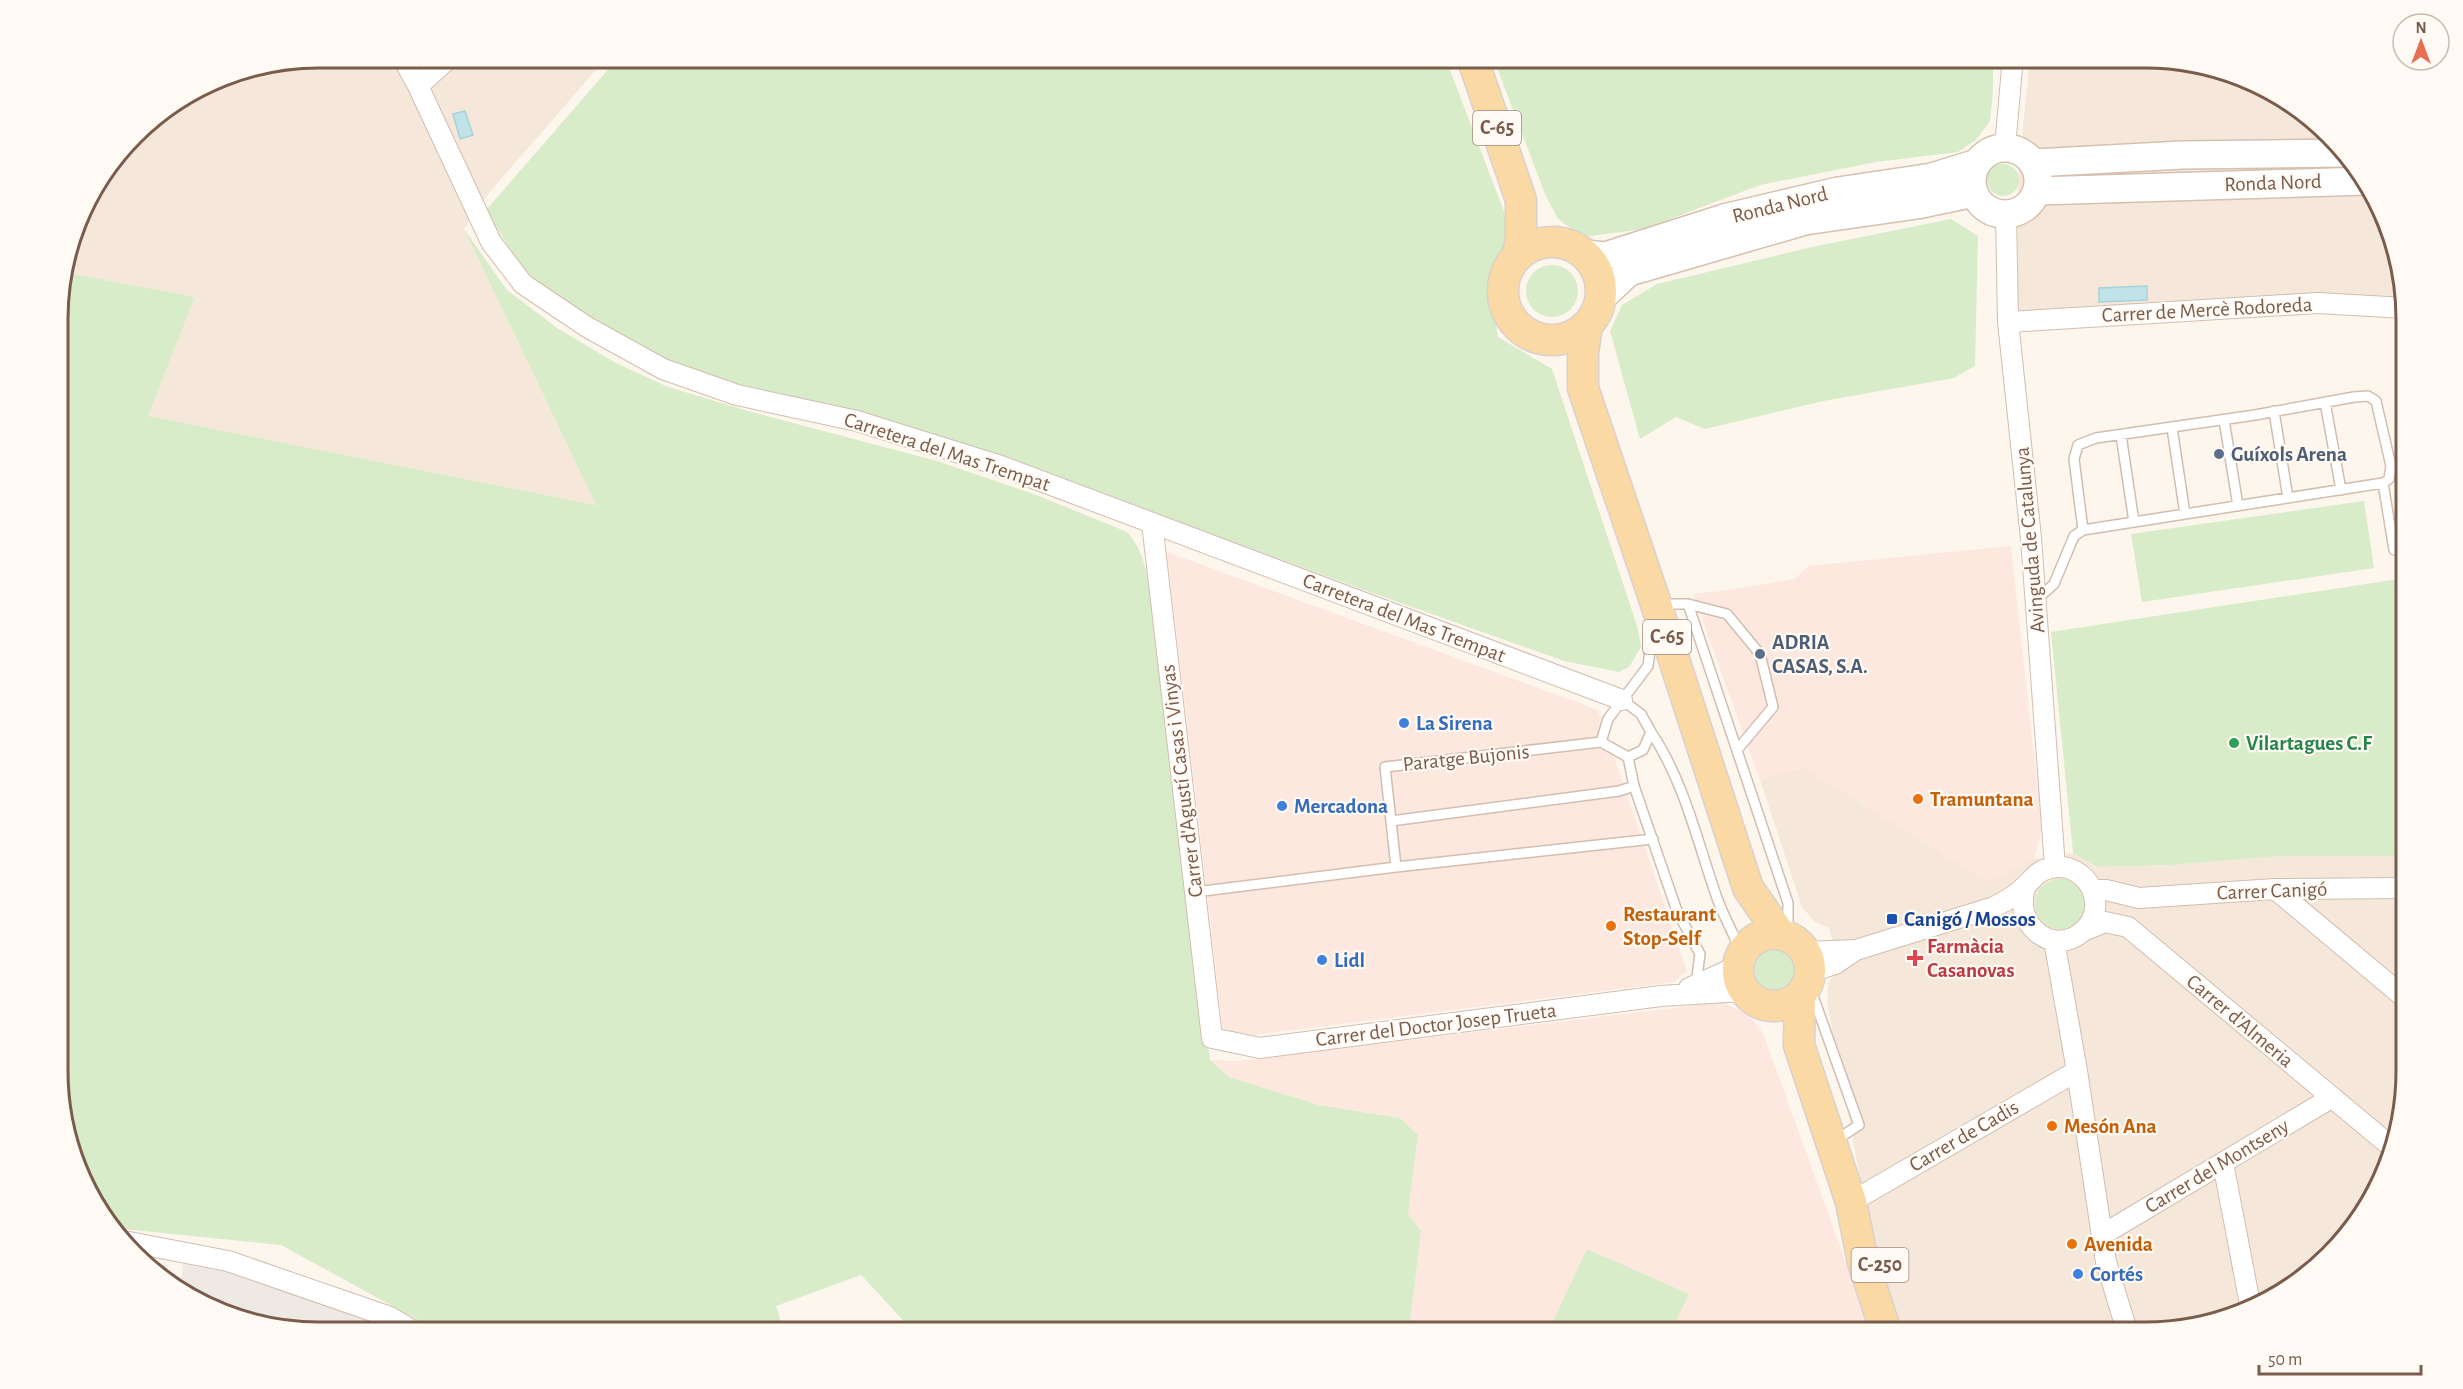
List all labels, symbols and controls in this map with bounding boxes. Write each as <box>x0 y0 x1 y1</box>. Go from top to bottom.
north arrow <box>2391 12 2451 72</box>
text: N <box>2415 20 2427 36</box>
road number: C-65 <box>1473 111 1521 145</box>
street label: Ronda Nord <box>2224 171 2322 195</box>
street label: Ronda Nord <box>1730 183 1830 227</box>
street label: Carrer de Mercè Rodoreda <box>2101 294 2313 326</box>
street label: Carretera del Mas Trempat <box>841 409 1053 495</box>
place label: Guíxols Arena <box>2231 444 2347 465</box>
street label: Avinguda de Catalunya <box>2011 446 2049 634</box>
marker: Guíxols Arena <box>2212 447 2226 461</box>
street label: Carretera del Mas Trempat <box>1300 570 1509 666</box>
road number: C-65 <box>1643 620 1691 654</box>
place label: ADRIA CASAS, S.A. <box>1772 632 1868 677</box>
marker: ADRIA CASAS, S.A. <box>1753 647 1767 661</box>
street label: Carrer d'Agustí Casas i Vinyas <box>1157 663 1207 899</box>
place label: La Sirena <box>1416 713 1493 734</box>
marker: La Sirena <box>1397 716 1411 730</box>
place label: Vilartagues C.F <box>2246 733 2372 754</box>
marker: Vilartagues C.F <box>2227 736 2241 750</box>
street label: Paratge Bujonis <box>1402 741 1530 775</box>
place label: Tramuntana <box>1930 789 2034 810</box>
marker: Tramuntana <box>1911 792 1925 806</box>
place label: Mercadona <box>1294 796 1388 817</box>
marker: Mercadona <box>1275 799 1289 813</box>
street label: Carrer Canigó <box>2216 879 2328 903</box>
place label: Restaurant Stop-Self <box>1623 904 1716 949</box>
place label: Canigó / Mossos <box>1904 909 2036 930</box>
marker: Canigó / Mossos <box>1885 912 1899 926</box>
marker: Restaurant Stop-Self <box>1604 919 1618 933</box>
place label: Farmàcia Casanovas <box>1927 936 2014 981</box>
place label: Lidl <box>1334 950 1365 971</box>
marker: Farmàcia Casanovas <box>1908 951 1922 965</box>
marker: Lidl <box>1315 953 1329 967</box>
street label: Carrer d'Almeria <box>2183 970 2298 1072</box>
street label: Carrer del Doctor Josep Trueta <box>1314 1000 1558 1050</box>
street label: Carrer de Cadis <box>1906 1096 2022 1176</box>
street label: Carrer del Montseny <box>2141 1115 2293 1217</box>
place label: Mesón Ana <box>2064 1116 2157 1137</box>
marker: Mesón Ana <box>2045 1119 2059 1133</box>
place label: Avenida <box>2084 1234 2153 1255</box>
marker: Avenida <box>2065 1237 2079 1251</box>
road number: C-250 <box>1852 1248 1908 1282</box>
place label: Cortés <box>2090 1264 2143 1285</box>
marker: Cortés <box>2071 1267 2085 1281</box>
scale bar <box>2259 1338 2421 1376</box>
text: 50 m <box>2268 1351 2302 1369</box>

